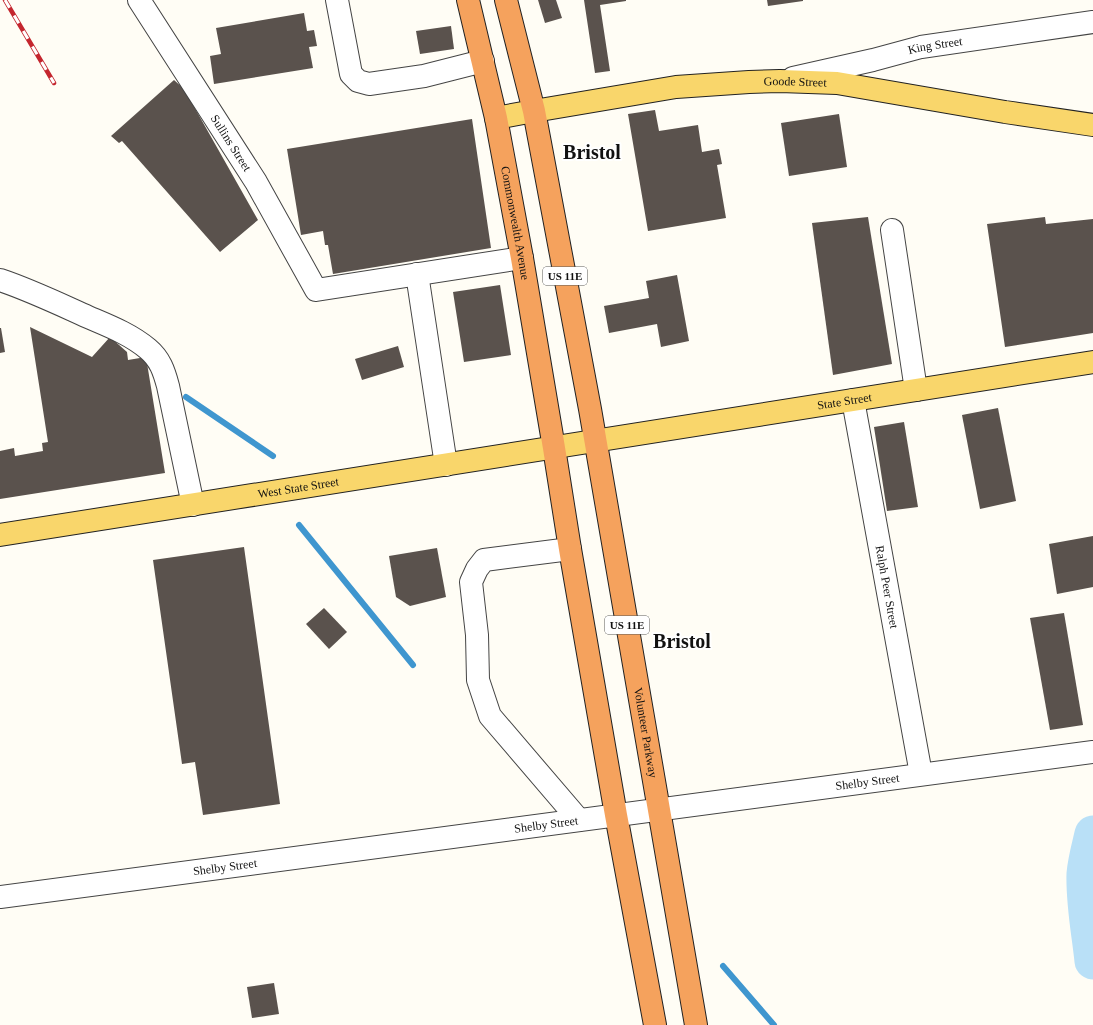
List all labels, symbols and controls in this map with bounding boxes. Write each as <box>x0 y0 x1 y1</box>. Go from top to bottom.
street label: King Street <box>906 34 964 57</box>
street label: Goode Street <box>763 74 828 90</box>
street label: Sullins Street <box>208 112 255 174</box>
district label: Bristol <box>563 141 621 163</box>
street label: Commonwealth Avenue <box>498 165 533 281</box>
road number: US 11E <box>543 267 587 285</box>
street label: State Street <box>816 390 873 413</box>
street label: West State Street <box>257 474 340 501</box>
street label: Ralph Peer Street <box>873 544 902 630</box>
road number: US 11E <box>605 616 649 634</box>
district label: Bristol <box>653 630 711 652</box>
street label: Volunteer Parkway <box>631 686 660 779</box>
street label: Shelby Street <box>835 771 901 793</box>
street label: Shelby Street <box>513 813 580 836</box>
street label: Shelby Street <box>192 856 259 878</box>

